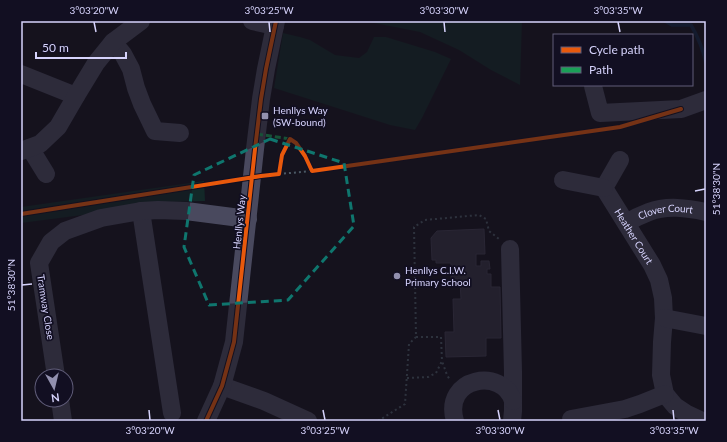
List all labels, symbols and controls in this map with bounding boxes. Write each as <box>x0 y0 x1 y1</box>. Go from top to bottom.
text: 3°03'20"W <box>69 4 119 16</box>
text: 3°03'25"W <box>244 4 294 16</box>
text: 3°03'30"W <box>419 4 469 16</box>
text: 3°03'35"W <box>593 4 643 16</box>
scale bar <box>36 34 126 60</box>
legend <box>553 34 693 86</box>
text: 50 m <box>42 40 69 55</box>
text: Cycle path <box>589 42 644 57</box>
text: Path <box>589 62 613 77</box>
place label: Henllys Way (SW-bound) <box>273 104 329 128</box>
marker: Henllys Way (SW-bound) <box>260 111 270 121</box>
text: 51°38'30"N <box>710 163 722 215</box>
street label: Henllys Way <box>230 193 248 250</box>
street label: Clover Court <box>636 202 694 222</box>
street label: Heather Court <box>612 206 656 267</box>
text: 51°38'30"N <box>5 259 17 311</box>
place label: Henllys C.I.W. Primary School <box>405 264 471 288</box>
marker: Henllys C.I.W. Primary School <box>392 271 402 281</box>
street label: Tramway Close <box>35 273 57 341</box>
north arrow <box>34 368 74 408</box>
text: N <box>50 391 61 405</box>
text: 3°03'20"W <box>125 424 175 436</box>
text: 3°03'25"W <box>300 424 350 436</box>
text: 3°03'30"W <box>475 424 525 436</box>
text: 3°03'35"W <box>649 424 699 436</box>

